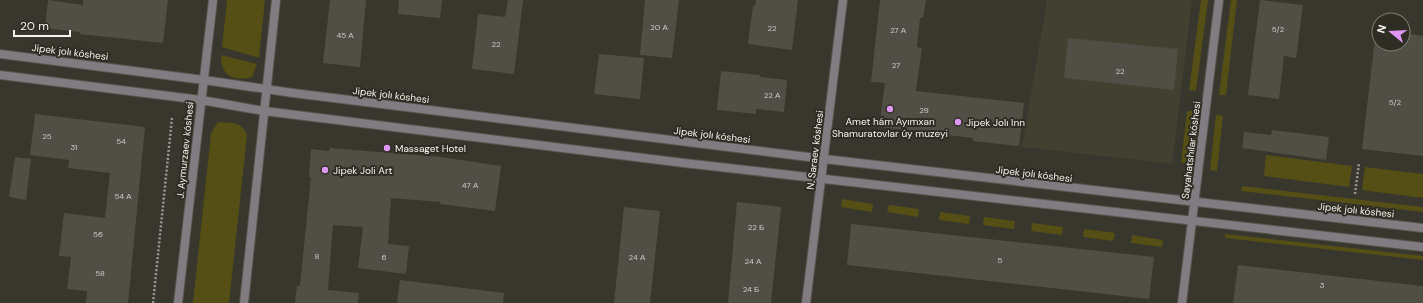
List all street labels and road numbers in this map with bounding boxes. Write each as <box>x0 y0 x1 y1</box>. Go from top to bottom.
street label: Jipek jolı kóshesi <box>31 41 109 63</box>
street label: Jipek jolı kóshesi <box>352 84 430 106</box>
street label: Sayahatshılar kóshesi <box>1179 100 1203 200</box>
street label: J. Aymurzaev kóshesi <box>173 101 197 199</box>
street label: N. Saraev kóshesi <box>804 110 826 190</box>
street label: Jipek jolı kóshesi <box>673 124 751 146</box>
street label: Jipek jolı kóshesi <box>995 163 1073 185</box>
street label: Jipek jolı kóshesi <box>1317 200 1395 220</box>

